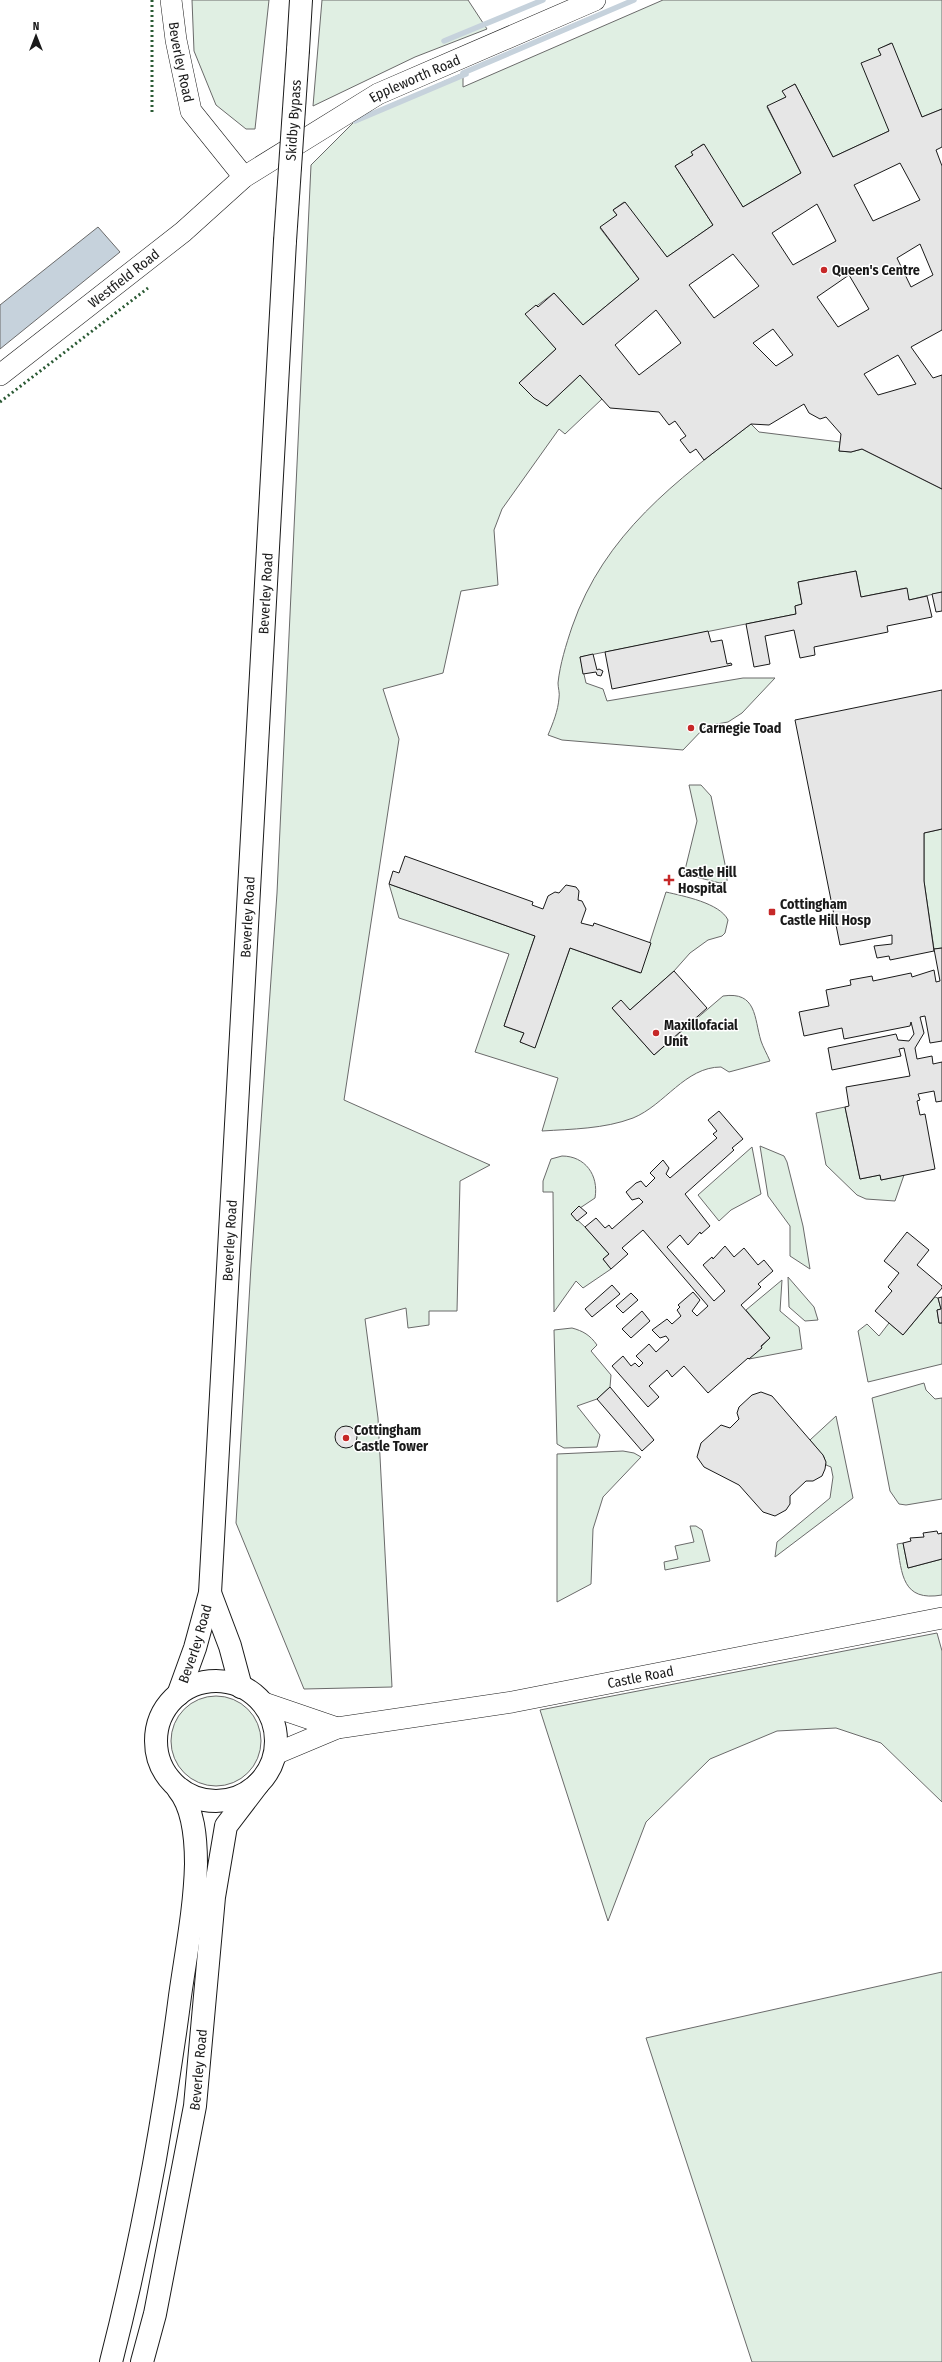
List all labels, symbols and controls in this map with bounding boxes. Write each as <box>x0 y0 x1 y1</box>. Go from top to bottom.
north arrow <box>16 16 56 56</box>
text: N <box>33 20 39 33</box>
street label: Beverley Road <box>165 21 197 104</box>
street label: Eppleworth Road <box>366 51 463 106</box>
street label: Skidby Bypass <box>282 79 305 161</box>
street label: Westfield Road <box>85 246 163 312</box>
place label: Queen's Centre <box>832 262 920 279</box>
marker: Queen's Centre <box>819 265 829 275</box>
street label: Beverley Road <box>255 552 277 635</box>
place label: Carnegie Toad <box>699 720 781 737</box>
marker: Carnegie Toad <box>686 723 696 733</box>
place label: Castle Hill Hospital <box>678 864 737 897</box>
marker: Castle Hill Hospital <box>663 874 675 886</box>
street label: Beverley Road <box>237 876 259 958</box>
place label: Cottingham Castle Hill Hosp <box>780 896 871 929</box>
marker: Cottingham Castle Hill Hosp <box>767 907 777 917</box>
place label: Maxillofacial Unit <box>664 1017 738 1050</box>
marker: Maxillofacial Unit <box>651 1028 661 1038</box>
street label: Beverley Road <box>219 1199 241 1282</box>
place label: Cottingham Castle Tower <box>354 1422 429 1455</box>
marker: Cottingham Castle Tower <box>341 1433 351 1443</box>
street label: Beverley Road <box>175 1603 215 1686</box>
street label: Castle Road <box>606 1663 675 1692</box>
street label: Beverley Road <box>186 2028 211 2112</box>

